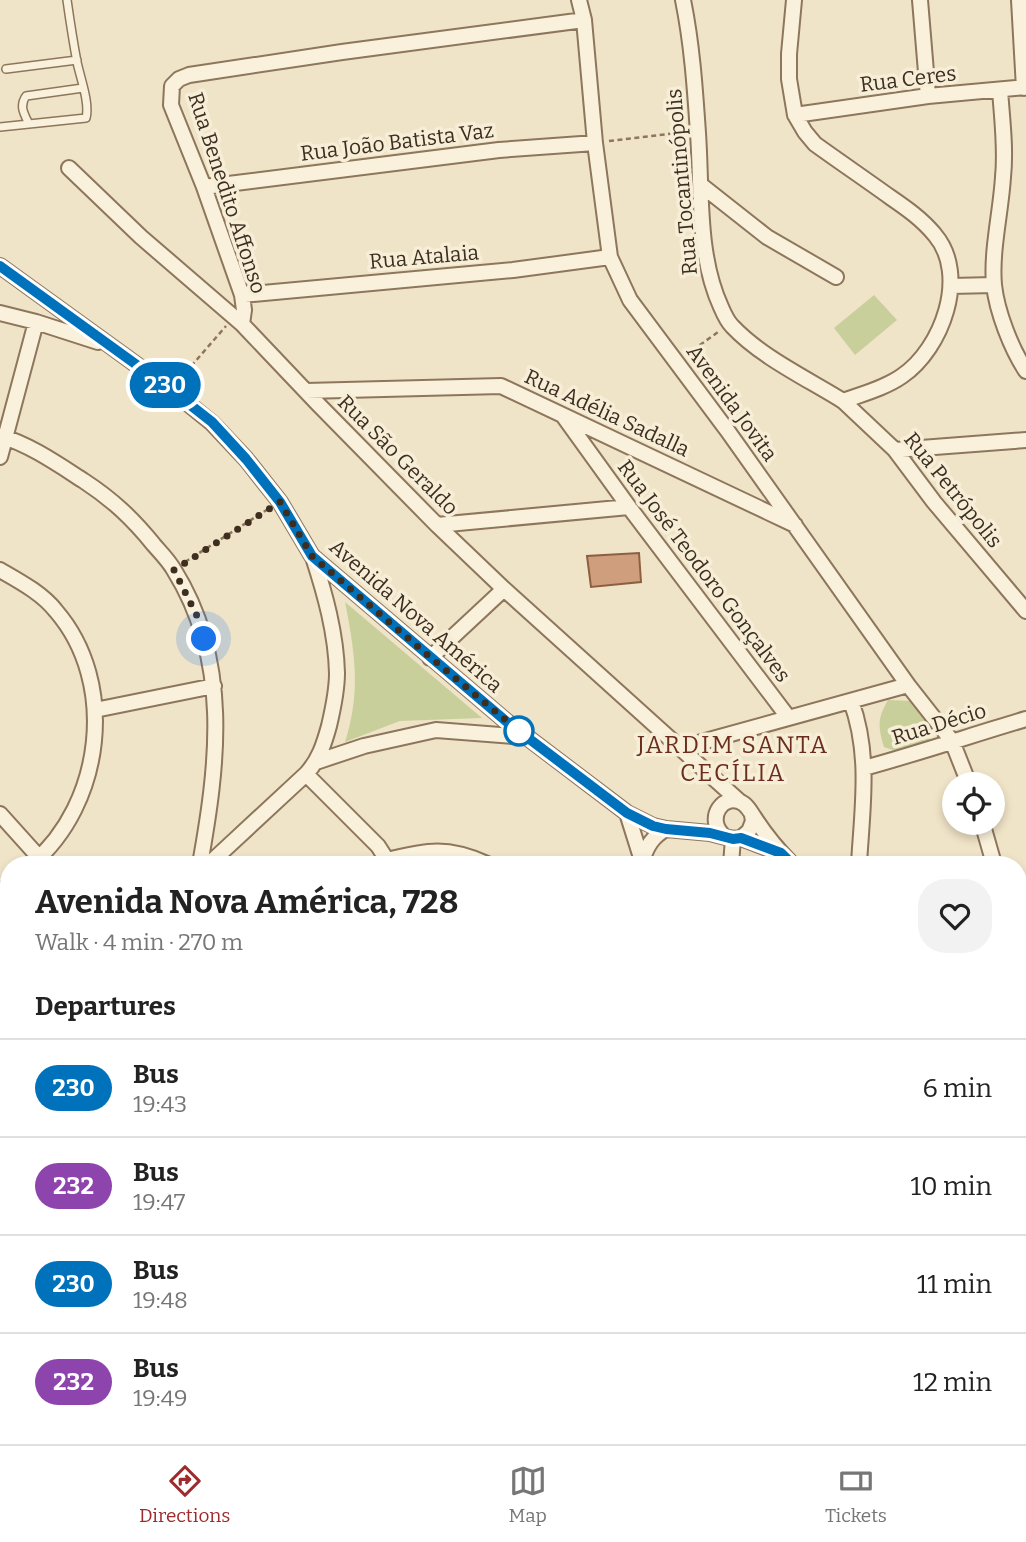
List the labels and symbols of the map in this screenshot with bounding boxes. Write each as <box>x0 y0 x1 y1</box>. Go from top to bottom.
street label: Rua Ceres <box>858 60 958 98</box>
street label: Rua Tocantinópolis <box>661 88 703 276</box>
street label: Rua Benedito Affonso <box>182 89 272 297</box>
street label: Rua João Batista Vaz <box>299 117 495 167</box>
street label: Rua Atalaia <box>368 239 480 275</box>
street label: Avenida Jovita <box>681 340 783 467</box>
line badge: 230 <box>125 362 205 408</box>
street label: Rua Adélia Sadalla <box>520 363 694 463</box>
street label: Rua São Geraldo <box>332 389 464 521</box>
street label: Rua Petrópolis <box>898 427 1008 553</box>
street label: Rua José Teodoro Gonçalves <box>612 455 796 687</box>
street label: Avenida Nova América <box>324 534 508 699</box>
your location <box>186 621 221 656</box>
street label: Rua Décio <box>889 697 989 751</box>
unlabelled marker <box>504 716 534 746</box>
district label: JARDIM SANTA CECÍLIA <box>636 731 829 787</box>

